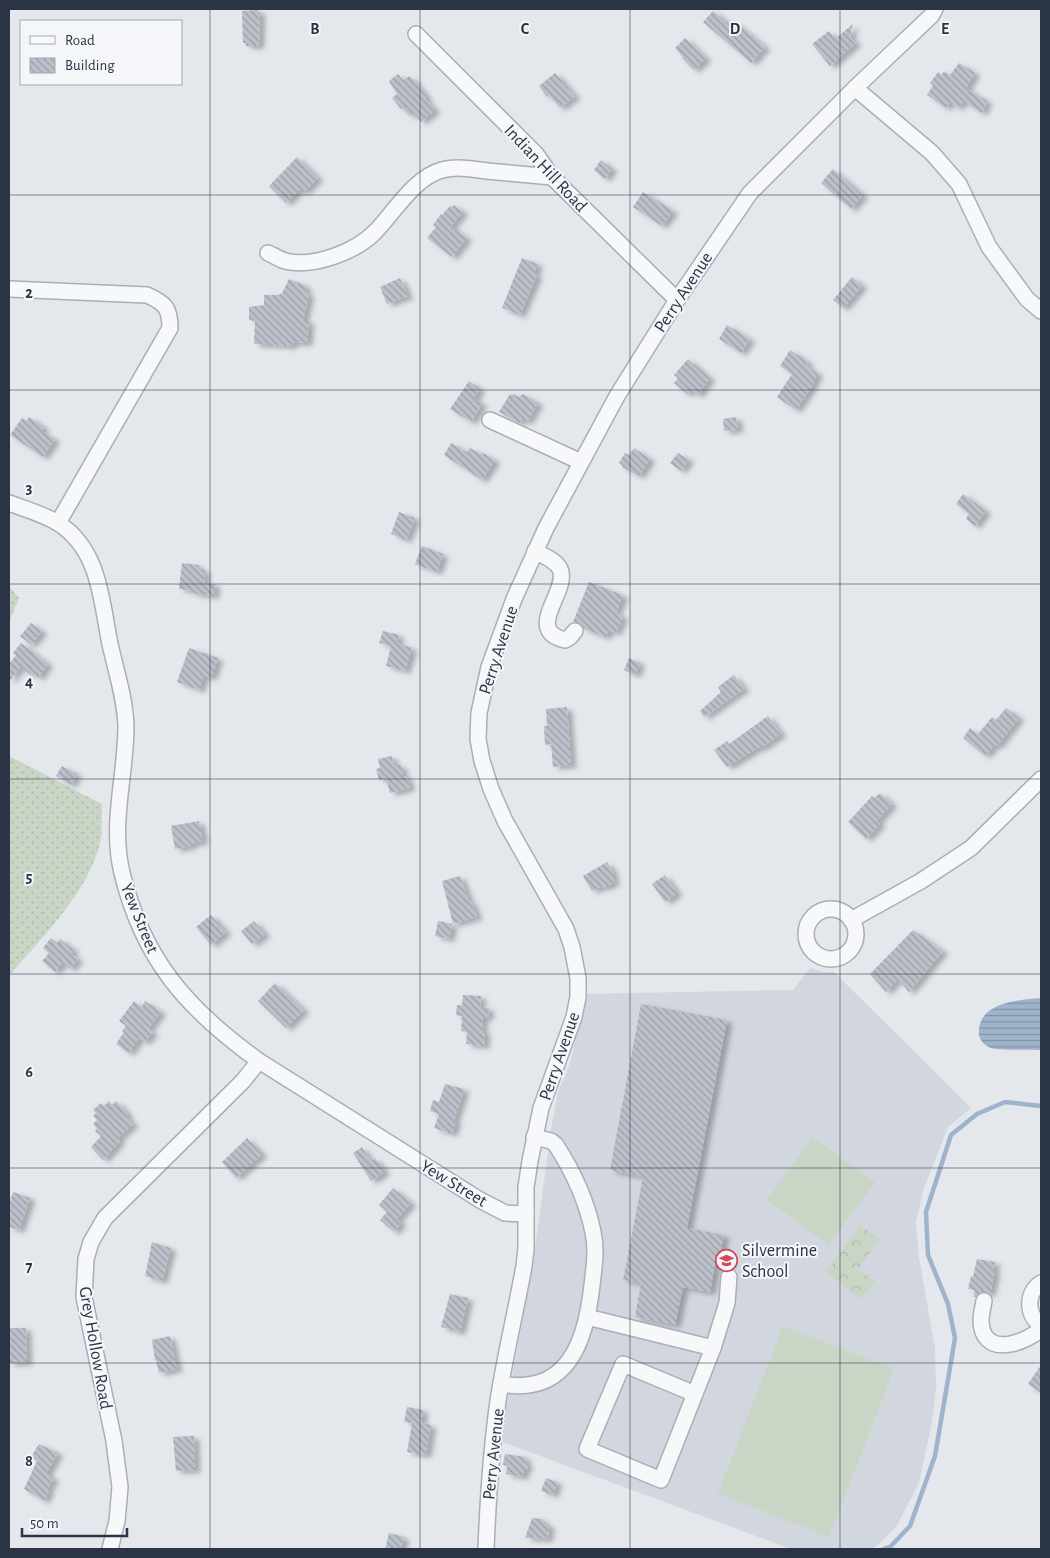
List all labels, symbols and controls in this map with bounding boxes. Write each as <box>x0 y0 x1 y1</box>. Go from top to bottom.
legend <box>20 20 182 85</box>
text: B <box>310 21 320 37</box>
text: C <box>521 21 530 37</box>
text: D <box>730 21 741 37</box>
text: E <box>941 21 949 37</box>
text: Road <box>65 33 95 48</box>
text: Building <box>65 58 115 73</box>
street label: Indian Hill Road <box>500 121 590 216</box>
street label: Perry Avenue <box>651 249 716 336</box>
text: 2 <box>25 285 33 301</box>
text: 3 <box>26 480 33 496</box>
street label: Perry Avenue <box>476 604 522 697</box>
text: 4 <box>25 674 33 690</box>
text: 5 <box>26 869 33 885</box>
street label: Yew Street <box>117 881 161 956</box>
street label: Perry Avenue <box>536 1010 583 1103</box>
text: 6 <box>25 1064 33 1080</box>
street label: Yew Street <box>417 1157 490 1211</box>
place label: Silvermine School <box>742 1242 817 1281</box>
school or university icon: Silvermine School <box>714 1248 738 1272</box>
text: 7 <box>26 1259 33 1275</box>
street label: Grey Hollow Road <box>75 1285 115 1411</box>
street label: Perry Avenue <box>480 1407 508 1501</box>
text: 8 <box>25 1453 33 1469</box>
scale bar <box>22 1506 128 1538</box>
text: 50 m <box>30 1516 59 1531</box>

